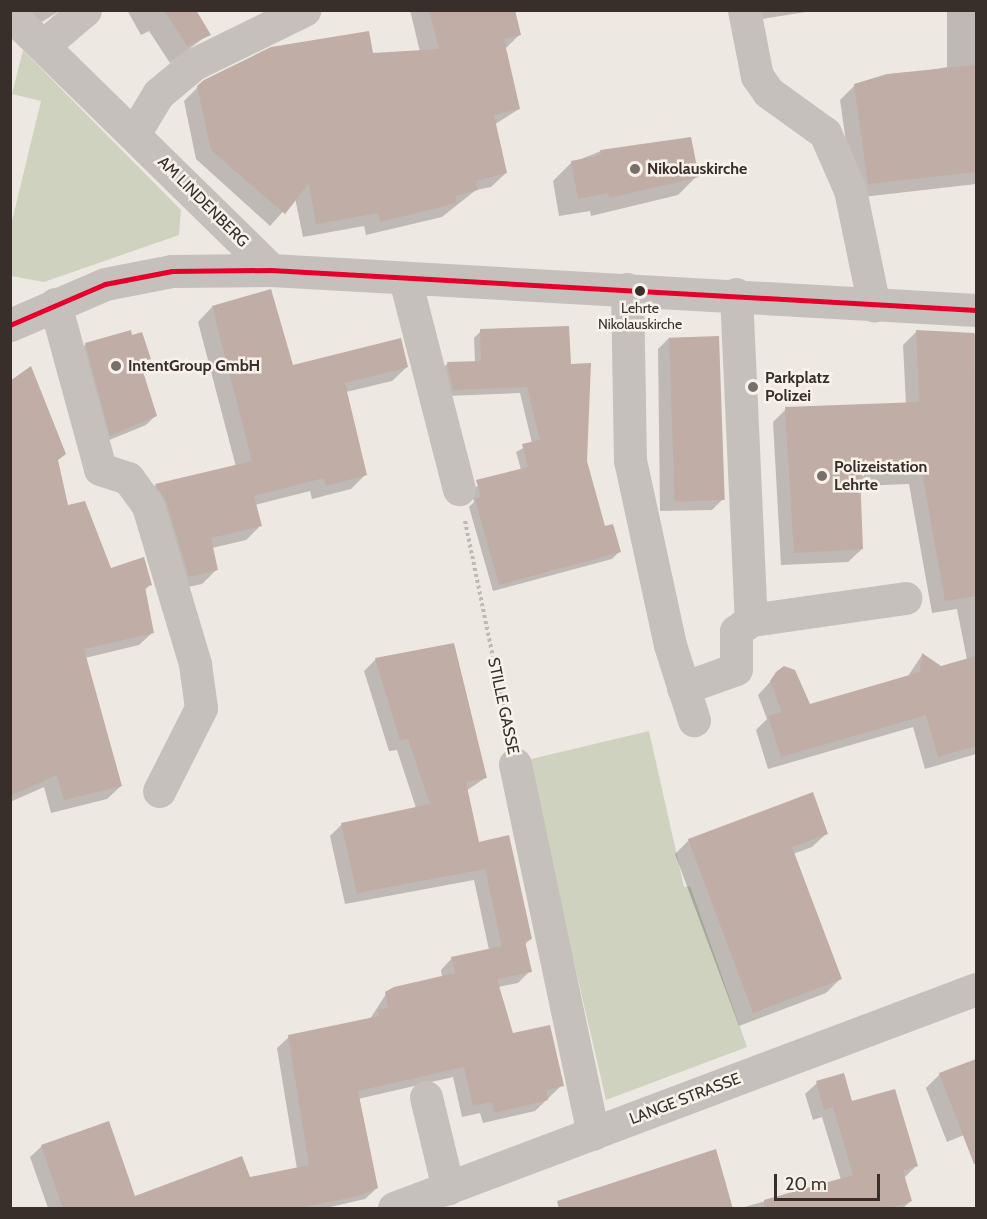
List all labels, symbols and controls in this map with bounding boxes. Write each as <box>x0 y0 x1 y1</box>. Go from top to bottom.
street label: AM LINDENBERG <box>154 153 252 251</box>
place label: Nikolauskirche <box>647 159 747 179</box>
marker: Nikolauskirche <box>628 162 642 176</box>
marker: Lehrte Nikolauskirche <box>634 285 646 297</box>
place label: Lehrte Nikolauskirche <box>598 300 682 332</box>
place label: IntentGroup GmbH <box>128 356 260 376</box>
marker: IntentGroup GmbH <box>109 359 123 373</box>
place label: Parkplatz Polizei <box>765 368 830 406</box>
marker: Parkplatz Polizei <box>746 380 760 394</box>
place label: Polizeistation Lehrte <box>834 457 927 495</box>
marker: Polizeistation Lehrte <box>815 469 829 483</box>
street label: STILLE GASSE <box>483 656 523 756</box>
street label: LANGE STRASSE <box>627 1069 743 1129</box>
scale bar <box>777 1162 884 1200</box>
text: 20 m <box>785 1173 827 1195</box>

